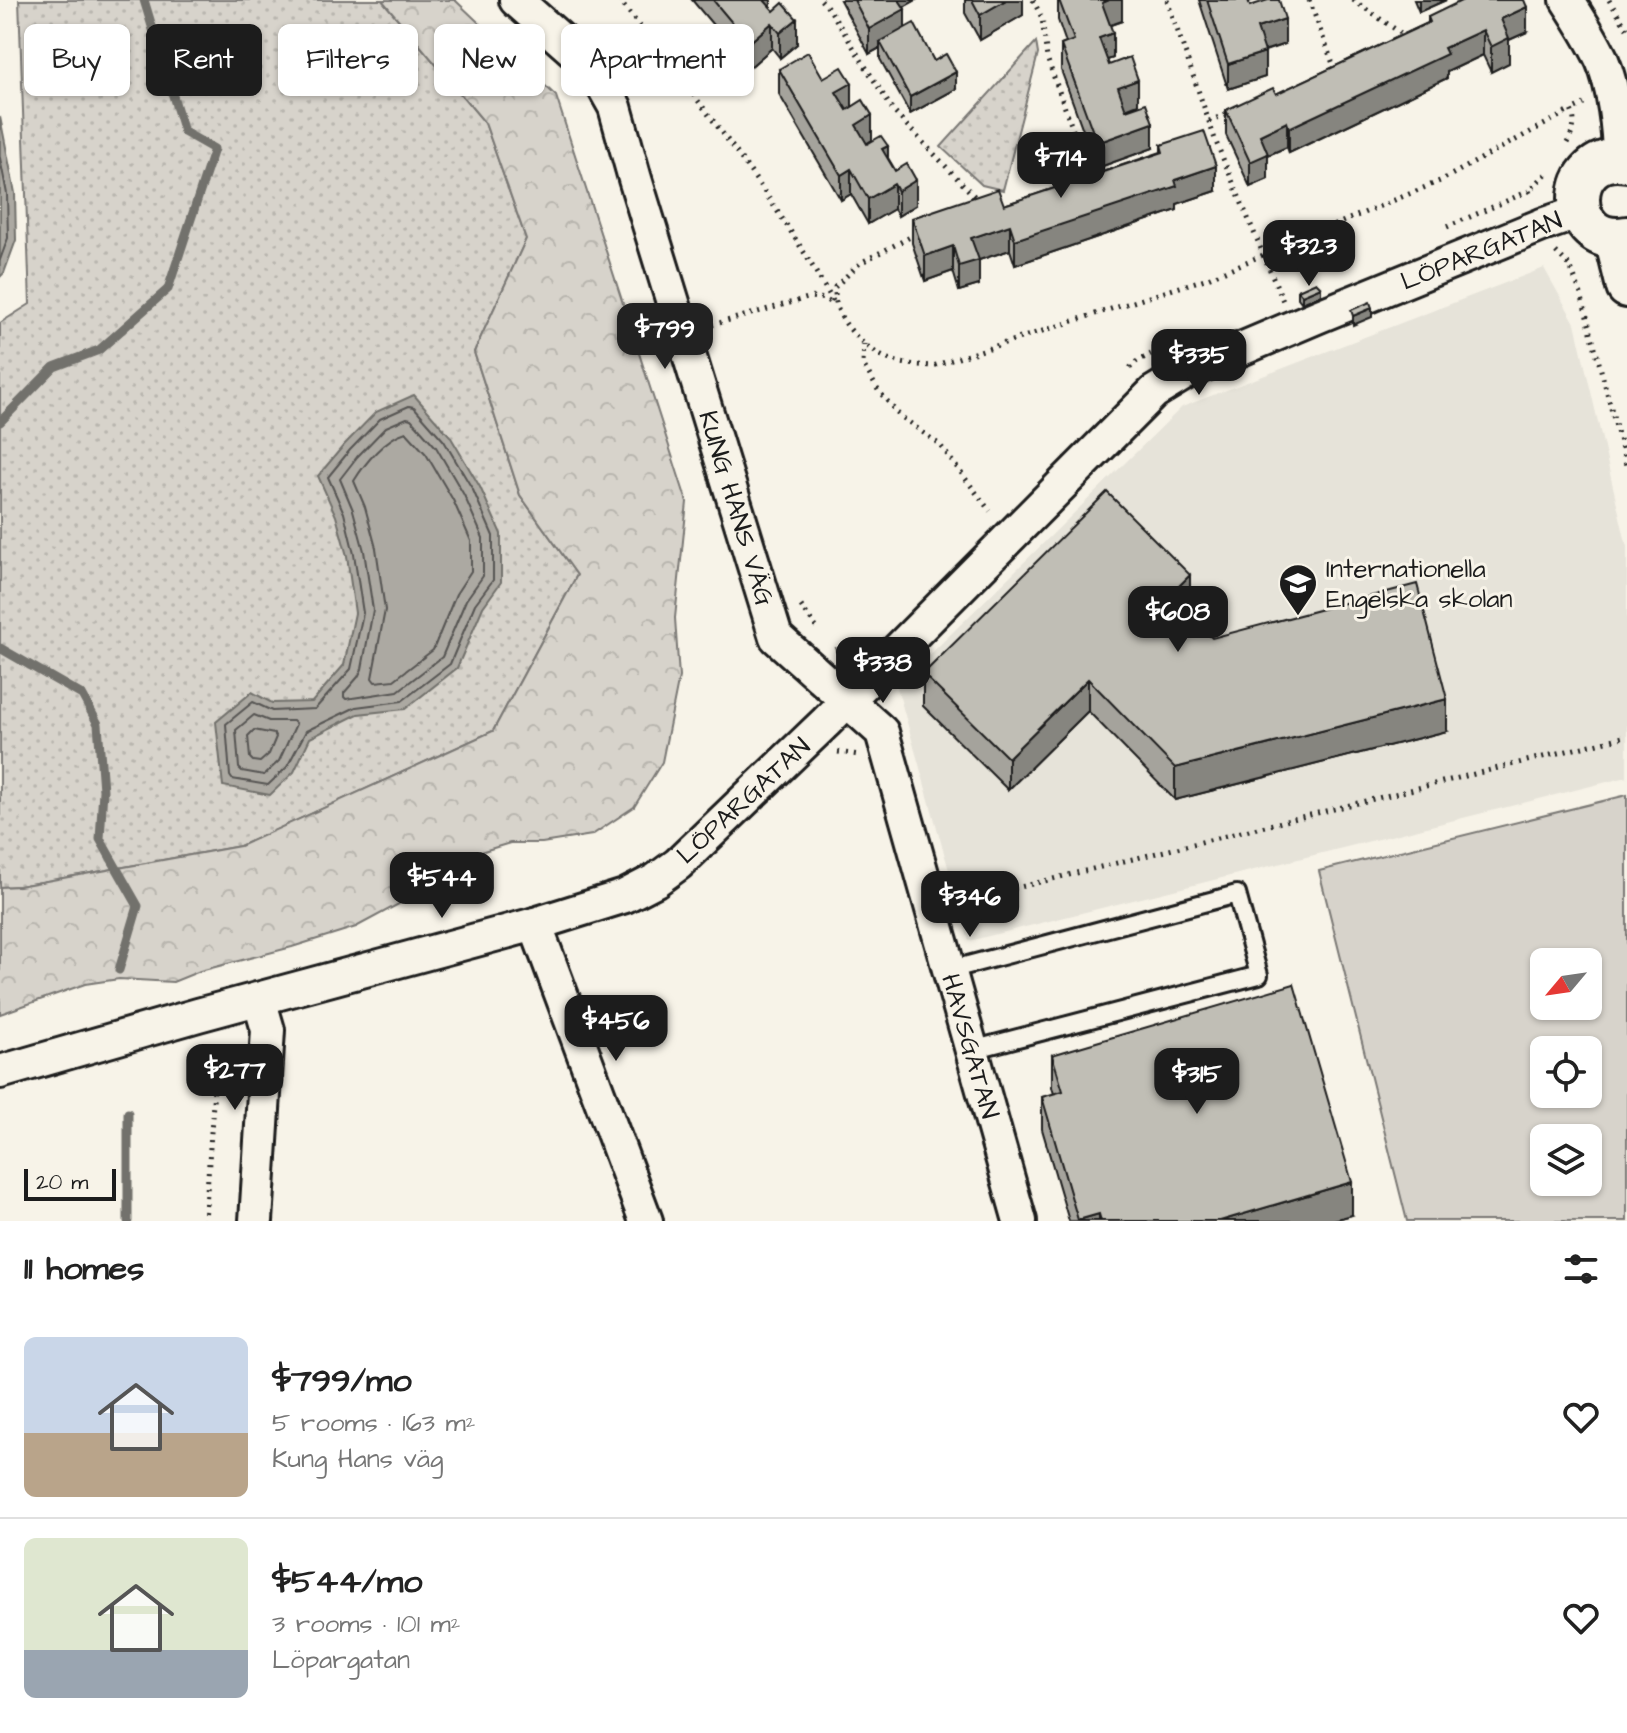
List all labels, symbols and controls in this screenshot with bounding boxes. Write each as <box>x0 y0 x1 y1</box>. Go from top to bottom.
chip: Buy <box>24 24 130 96</box>
chip: Rent <box>146 24 262 96</box>
chip: Filters <box>278 24 418 96</box>
chip: New <box>434 24 545 96</box>
chip: Apartment <box>561 24 754 96</box>
pin: $714 <box>1014 132 1108 200</box>
text: $714 <box>1035 140 1087 176</box>
street label: LÖPARGATAN <box>1395 202 1567 300</box>
pin: $323 <box>1262 220 1356 288</box>
text: $323 <box>1281 228 1337 264</box>
pin: $799 <box>618 303 712 371</box>
text: $799 <box>635 311 695 347</box>
pin: $335 <box>1152 329 1246 397</box>
text: $335 <box>1169 337 1229 373</box>
street label: KUNG HANS VÄG <box>689 407 783 610</box>
place label: Internationella Engelska skolan <box>1326 551 1513 619</box>
school or university icon: Internationella Engelska skolan <box>1277 562 1319 617</box>
pin: $608 <box>1131 586 1225 654</box>
text: $608 <box>1146 594 1210 630</box>
pin: $338 <box>836 637 930 705</box>
text: $338 <box>854 645 912 681</box>
street label: LÖPARGATAN <box>669 729 818 872</box>
pin: $544 <box>395 852 489 920</box>
text: $544 <box>408 860 476 896</box>
pin: $346 <box>923 871 1017 939</box>
text: $346 <box>939 879 1001 915</box>
north arrow <box>1530 948 1602 1020</box>
map controls <box>1530 948 1602 1196</box>
street label: HAVSGATAN <box>932 970 1008 1123</box>
pin: $456 <box>569 995 663 1063</box>
text: $456 <box>583 1003 649 1039</box>
button: locate <box>1530 1036 1602 1108</box>
pin: $277 <box>188 1044 282 1112</box>
pin: $315 <box>1150 1048 1244 1116</box>
text: $277 <box>204 1052 266 1088</box>
text: $315 <box>1172 1056 1222 1092</box>
button: layers <box>1530 1124 1602 1196</box>
scale bar <box>24 1165 116 1201</box>
text: 20 m <box>36 1167 88 1198</box>
text: 11 homes <box>24 1245 144 1293</box>
icon: filters <box>1559 1247 1603 1291</box>
text: $799/mo <box>272 1357 412 1405</box>
icon: home <box>88 1369 184 1465</box>
icon: heart <box>1559 1395 1603 1439</box>
text: 5 rooms · 163 m² <box>272 1405 475 1441</box>
text: Kung Hans väg <box>272 1441 443 1477</box>
text: $544/mo <box>272 1558 422 1606</box>
icon: home <box>88 1570 184 1666</box>
icon: heart <box>1559 1596 1603 1640</box>
text: 3 rooms · 101 m² <box>272 1606 460 1642</box>
text: Löpargatan <box>272 1642 410 1678</box>

